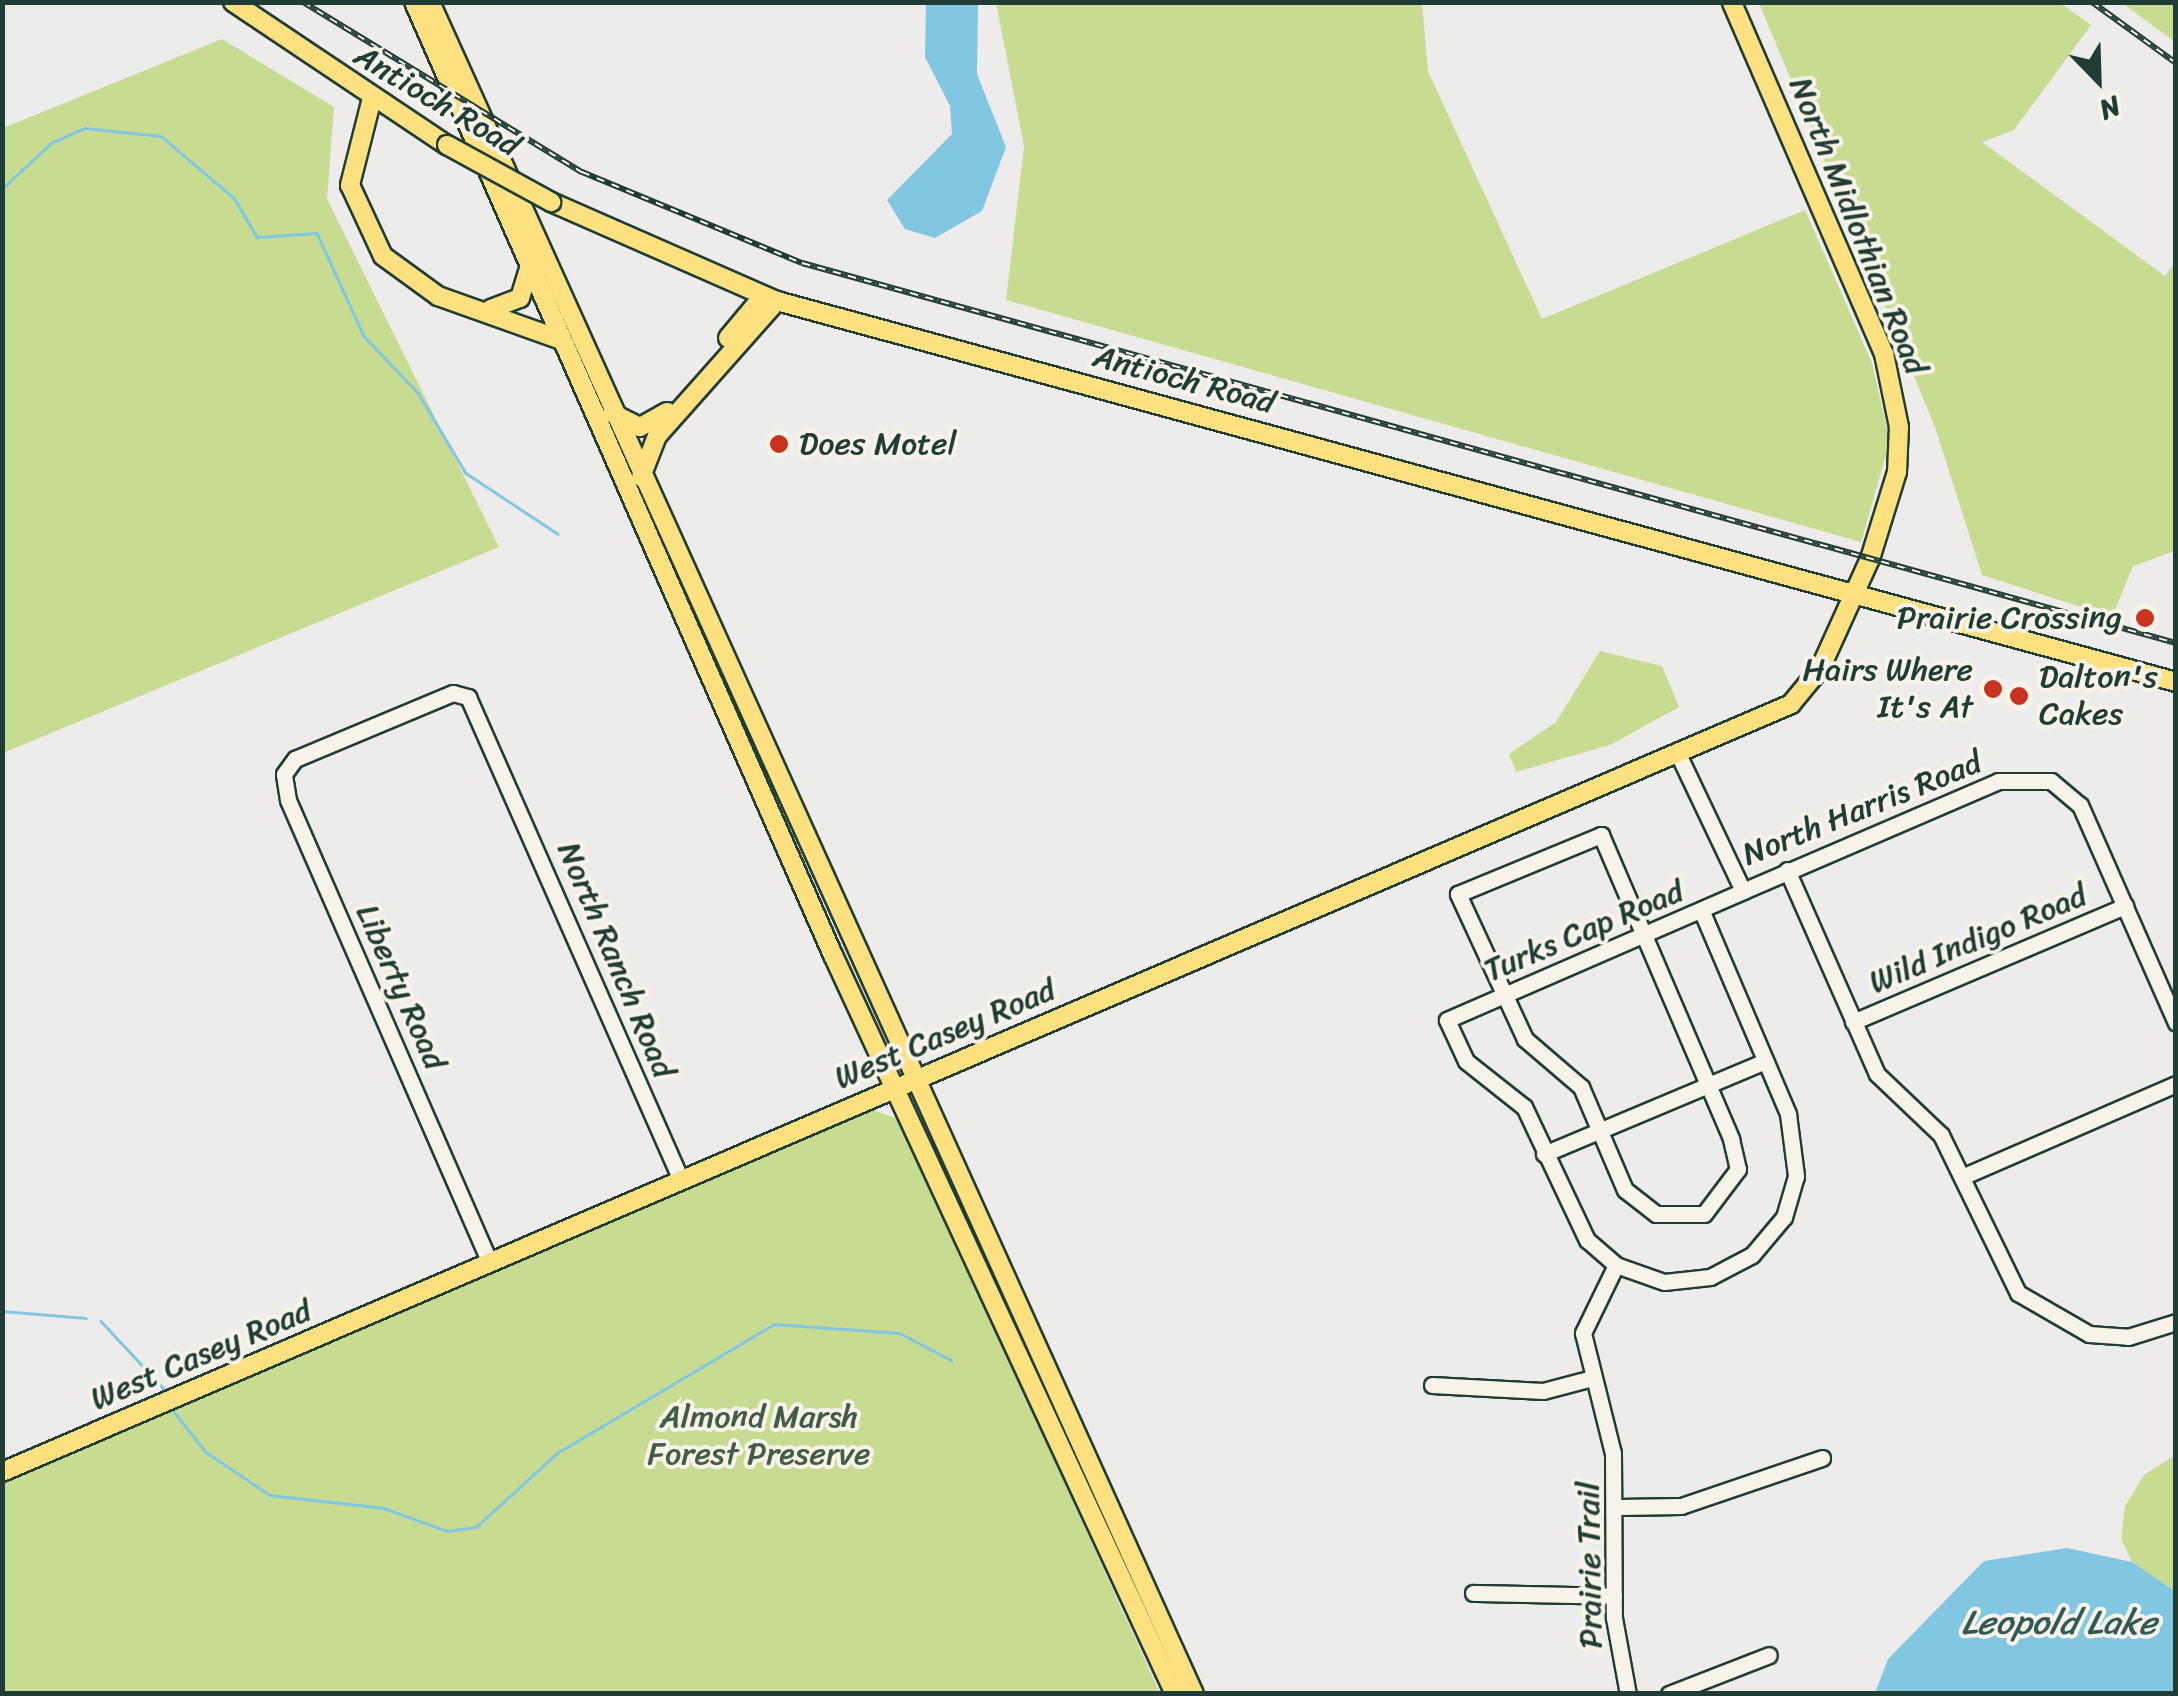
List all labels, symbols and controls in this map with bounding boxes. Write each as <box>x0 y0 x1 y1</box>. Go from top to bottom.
north arrow <box>2048 30 2148 130</box>
street label: Antioch Road <box>347 36 527 166</box>
street label: North Midlothian Road <box>1781 72 1935 380</box>
text: N <box>2091 82 2128 134</box>
street label: Antioch Road <box>1089 337 1279 423</box>
place label: Does Motel <box>799 425 956 463</box>
marker: Does Motel <box>768 433 790 455</box>
place label: Prairie Crossing <box>1898 599 2122 637</box>
marker: Prairie Crossing <box>2132 605 2158 631</box>
place label: Hairs Where It's At <box>1802 652 1973 727</box>
place label: Dalton's Cakes <box>2039 659 2158 734</box>
marker: Hairs Where It's At <box>1982 678 2004 700</box>
marker: Dalton's Cakes <box>2008 685 2030 707</box>
street label: North Harris Road <box>1737 744 1987 874</box>
street label: North Ranch Road <box>549 836 683 1084</box>
street label: Turks Cap Road <box>1478 872 1690 990</box>
street label: Wild Indigo Road <box>1863 876 2093 1002</box>
street label: Liberty Road <box>347 898 455 1076</box>
street label: West Casey Road <box>828 970 1062 1098</box>
street label: West Casey Road <box>84 1291 318 1419</box>
park label: Almond Marsh Forest Preserve <box>648 1399 870 1474</box>
street label: Prairie Trail <box>1569 1482 1611 1648</box>
water label: Leopold Lake <box>1961 1601 2157 1643</box>

